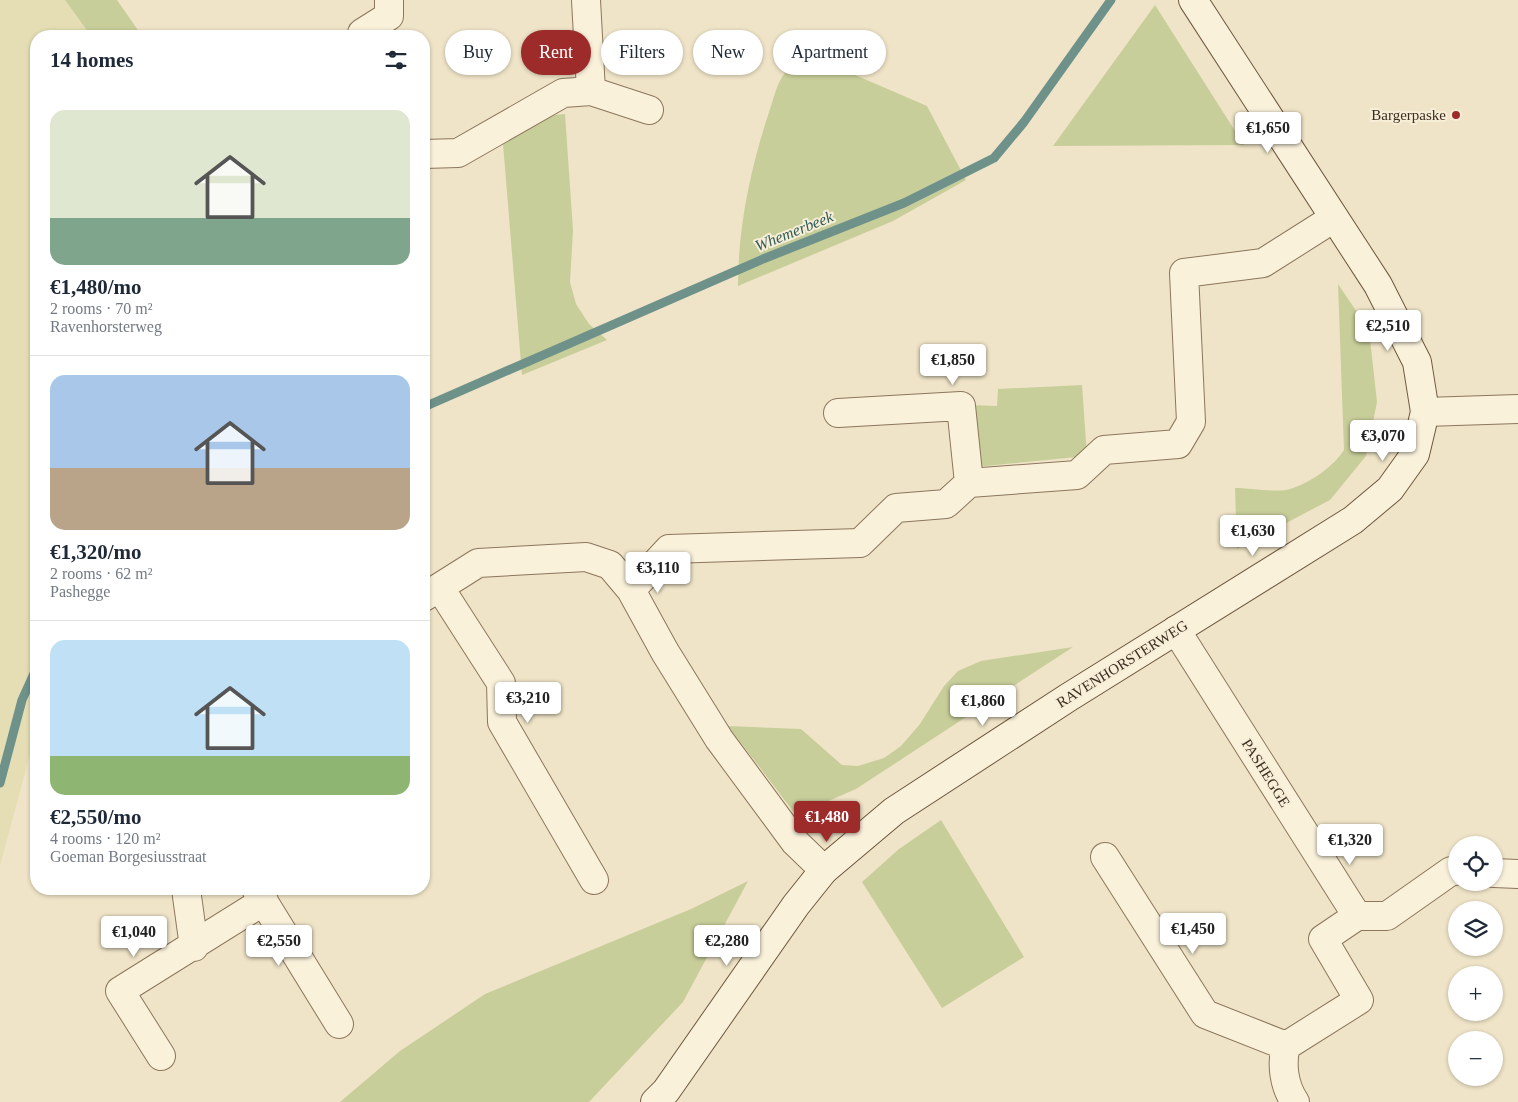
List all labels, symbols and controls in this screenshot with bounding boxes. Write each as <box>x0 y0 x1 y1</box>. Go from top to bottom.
chip: Buy <box>445 30 511 75</box>
chip: Rent <box>521 30 591 75</box>
chip: Filters <box>601 30 683 75</box>
chip: New <box>693 30 763 75</box>
chip: Apartment <box>773 30 886 75</box>
icon: filters <box>382 46 410 74</box>
text: 14 homes <box>50 48 133 72</box>
place label: Bargerpaske <box>1371 107 1446 123</box>
marker: Bargerpaske <box>1450 109 1462 121</box>
pin: €1,650 <box>1227 112 1309 154</box>
text: €1,650 <box>1246 119 1290 136</box>
icon: home <box>185 142 275 232</box>
water label: Whemerbeek <box>753 207 836 254</box>
text: €1,480/mo <box>50 275 142 299</box>
text: 2 rooms · 70 m² <box>50 300 153 317</box>
pin: €2,510 <box>1347 310 1429 352</box>
text: €2,510 <box>1366 317 1410 334</box>
text: Ravenhorsterweg <box>50 318 162 335</box>
pin: €1,850 <box>912 344 994 386</box>
text: €1,850 <box>931 351 975 368</box>
icon: home <box>185 408 275 498</box>
pin: €3,070 <box>1342 420 1424 462</box>
text: €3,070 <box>1361 427 1405 444</box>
pin: €1,630 <box>1212 514 1294 557</box>
text: €1,630 <box>1231 522 1275 539</box>
text: €1,320/mo <box>50 540 142 564</box>
pin: €3,110 <box>617 552 699 594</box>
text: €3,110 <box>636 559 680 576</box>
text: 2 rooms · 62 m² <box>50 565 153 582</box>
text: Pashegge <box>50 583 110 600</box>
street label: RAVENHORSTERWEG <box>1054 617 1191 711</box>
icon: home <box>185 673 275 763</box>
pin: €3,210 <box>487 682 569 724</box>
pin: €1,860 <box>942 684 1024 727</box>
text: €3,210 <box>506 689 550 706</box>
text: €1,860 <box>961 692 1005 709</box>
street label: PASHEGGE <box>1239 736 1293 810</box>
pin: €1,480 <box>786 800 868 843</box>
text: €2,550/mo <box>50 805 142 829</box>
text: €1,480 <box>805 808 849 825</box>
pin: €1,320 <box>1309 824 1391 866</box>
text: 4 rooms · 120 m² <box>50 830 161 847</box>
text: €1,320 <box>1328 831 1372 848</box>
map controls <box>1448 836 1503 1086</box>
button: locate <box>1448 836 1503 891</box>
text: Goeman Borgesiusstraat <box>50 848 207 865</box>
button: layers <box>1448 901 1503 956</box>
pin: €1,450 <box>1152 912 1234 955</box>
pin: €1,040 <box>93 916 175 958</box>
text: €1,450 <box>1171 920 1215 937</box>
text: €1,040 <box>112 923 156 940</box>
pin: €2,550 <box>238 924 320 967</box>
pin: €2,280 <box>686 924 768 967</box>
text: €2,550 <box>257 932 301 949</box>
text: €2,280 <box>705 932 749 949</box>
button: + <box>1448 966 1503 1021</box>
button: − <box>1448 1031 1503 1086</box>

